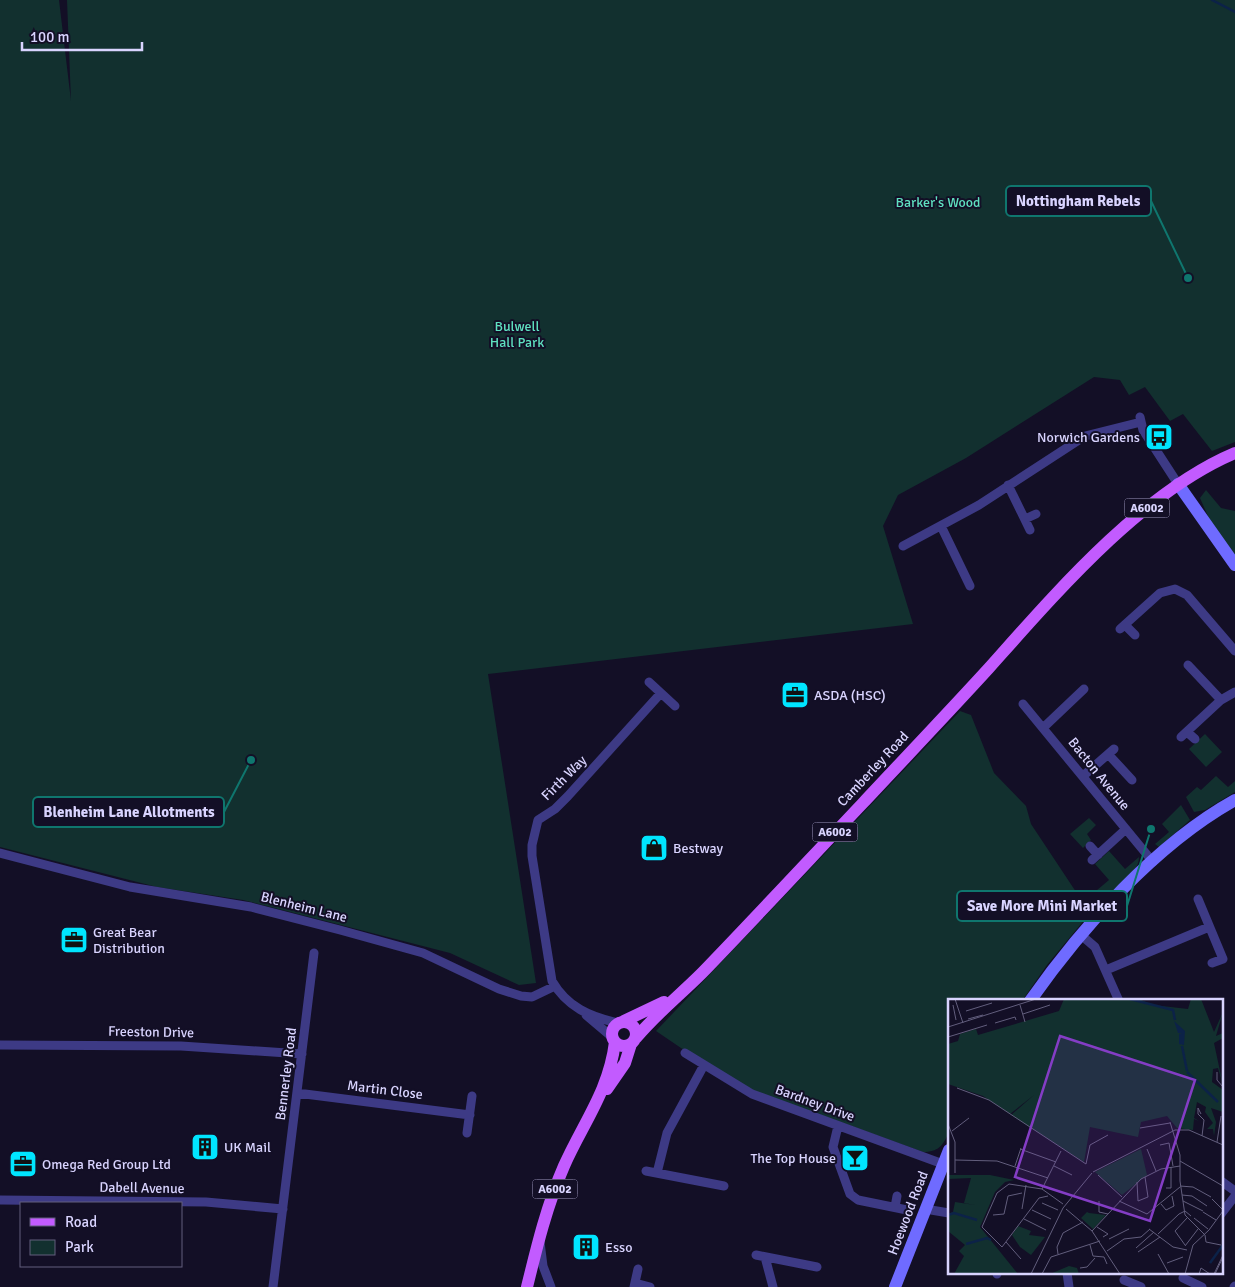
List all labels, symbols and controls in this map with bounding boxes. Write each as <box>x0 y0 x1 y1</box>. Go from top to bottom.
scale bar <box>22 20 142 52</box>
text: 100 m <box>30 28 70 46</box>
callout: Nottingham Rebels <box>1006 186 1151 216</box>
text: Nottingham Rebels <box>1016 192 1141 210</box>
park label: Barker's Wood <box>895 194 981 211</box>
park label: Bulwell Hall Park <box>490 318 544 351</box>
bus stop icon: Norwich Gardens <box>1144 422 1174 452</box>
place label: Norwich Gardens <box>1037 429 1140 446</box>
road number: A6002 <box>1124 498 1170 518</box>
office icon: ASDA (HSC) <box>780 680 810 710</box>
place label: ASDA (HSC) <box>814 687 886 704</box>
street label: Camberley Road <box>834 728 912 810</box>
street label: Bacton Avenue <box>1064 734 1134 814</box>
street label: Firth Way <box>538 752 590 804</box>
callout: Blenheim Lane Allotments <box>33 797 224 827</box>
text: Blenheim Lane Allotments <box>43 803 215 821</box>
road number: A6002 <box>812 822 858 842</box>
shop icon: Bestway <box>639 833 669 863</box>
place label: Bestway <box>673 840 724 857</box>
street label: Blenheim Lane <box>259 888 349 926</box>
callout: Save More Mini Market <box>957 891 1127 921</box>
text: Save More Mini Market <box>967 897 1117 915</box>
place label: Great Bear Distribution <box>93 924 165 957</box>
office icon: Great Bear Distribution <box>59 925 89 955</box>
inset map <box>948 999 1222 1274</box>
street label: Freeston Drive <box>108 1023 194 1041</box>
street label: Bennerley Road <box>272 1027 300 1121</box>
street label: Martin Close <box>346 1077 424 1103</box>
street label: Bardney Drive <box>773 1081 857 1125</box>
building icon: UK Mail <box>190 1132 220 1162</box>
place label: UK Mail <box>224 1139 271 1156</box>
bar icon: The Top House <box>840 1143 870 1173</box>
office icon: Omega Red Group Ltd <box>8 1149 38 1179</box>
place label: The Top House <box>750 1150 836 1167</box>
place label: Omega Red Group Ltd <box>42 1156 171 1173</box>
street label: Hoewood Road <box>884 1169 932 1257</box>
street label: Dabell Avenue <box>99 1179 185 1197</box>
road number: A6002 <box>532 1180 578 1198</box>
legend <box>20 1202 182 1267</box>
text: Road <box>65 1213 97 1231</box>
building icon: Esso <box>571 1232 601 1262</box>
text: Park <box>65 1238 94 1256</box>
place label: Esso <box>605 1239 632 1256</box>

